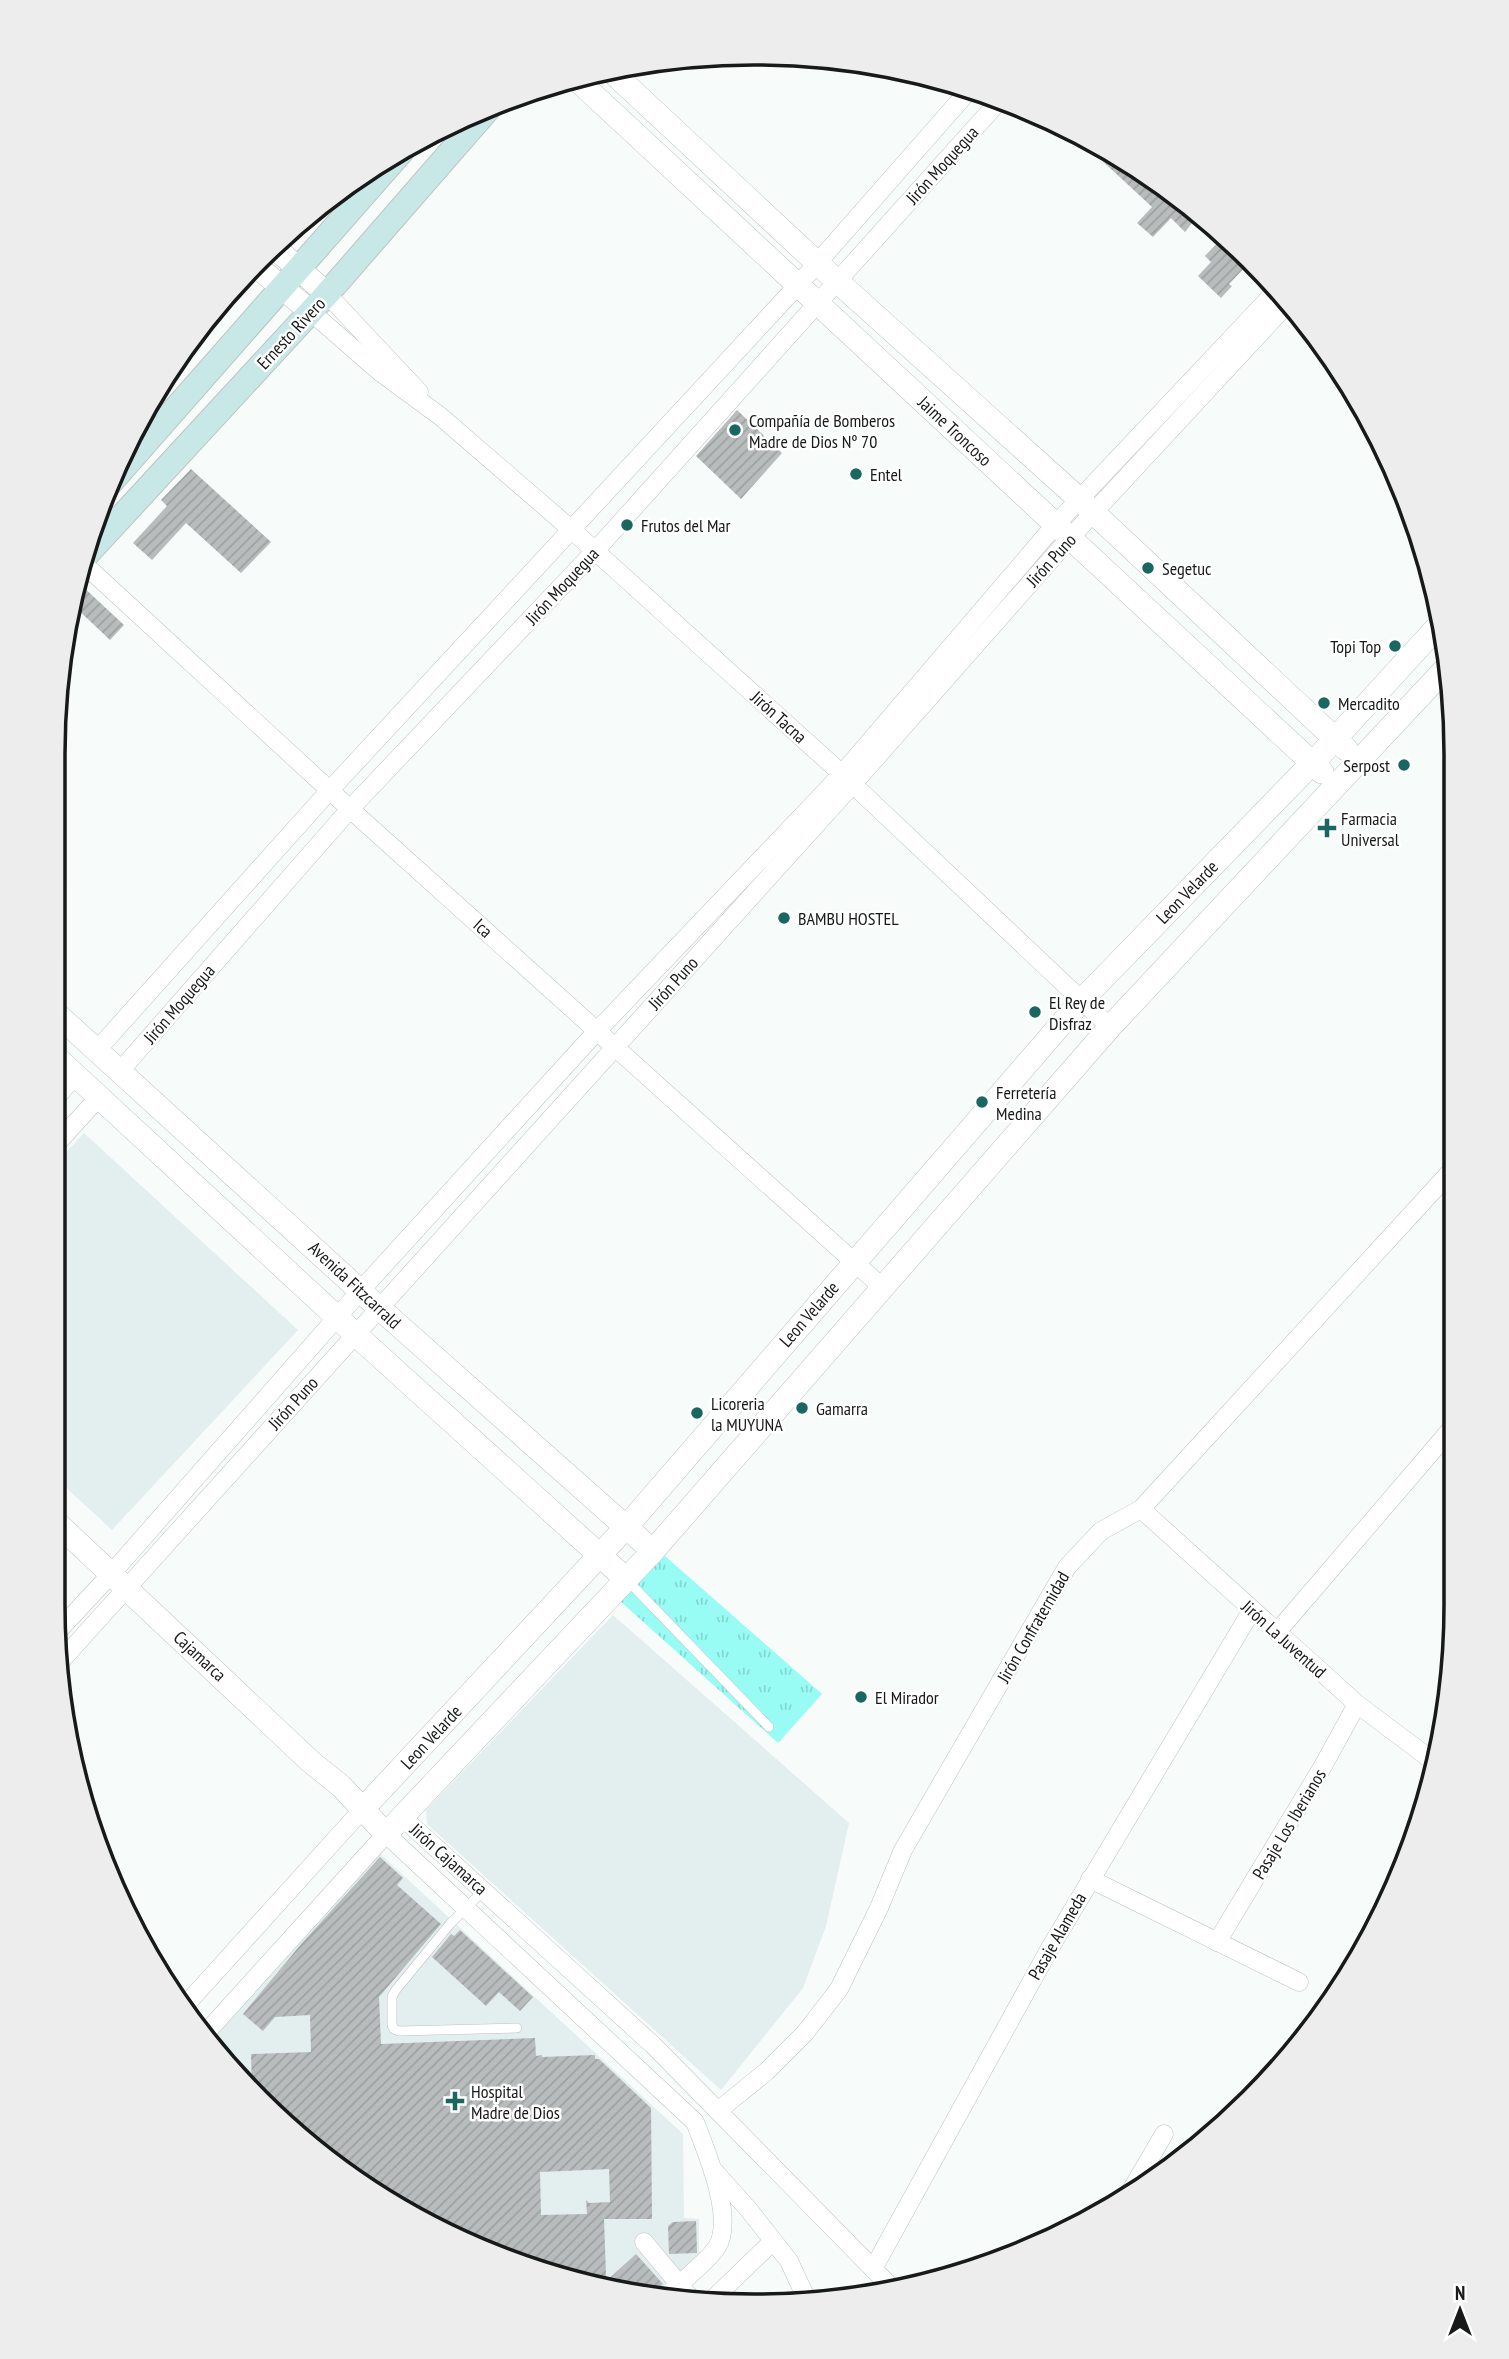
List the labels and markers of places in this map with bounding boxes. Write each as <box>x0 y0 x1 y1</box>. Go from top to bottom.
place label: Compañía de Bomberos Madre de Dios Nº 70 <box>749 409 895 453</box>
marker: Compañía de Bomberos Madre de Dios Nº 70 <box>727 422 743 438</box>
place label: Entel <box>870 463 903 486</box>
marker: Entel <box>848 466 864 482</box>
place label: Frutos del Mar <box>641 514 731 537</box>
marker: Frutos del Mar <box>619 517 635 533</box>
place label: Segetuc <box>1162 557 1212 580</box>
marker: Segetuc <box>1140 560 1156 576</box>
place label: Topi Top <box>1330 635 1381 658</box>
marker: Topi Top <box>1387 638 1403 654</box>
place label: Mercadito <box>1338 692 1400 715</box>
marker: Mercadito <box>1316 695 1332 711</box>
place label: Serpost <box>1343 754 1390 777</box>
marker: Serpost <box>1396 757 1412 773</box>
place label: Farmacia Universal <box>1341 807 1400 851</box>
marker: Farmacia Universal <box>1319 820 1335 836</box>
place label: BAMBU HOSTEL <box>798 907 899 930</box>
marker: BAMBU HOSTEL <box>776 910 792 926</box>
place label: El Rey de Disfraz <box>1049 991 1105 1035</box>
marker: El Rey de Disfraz <box>1027 1004 1043 1020</box>
place label: Ferretería Medina <box>996 1081 1056 1125</box>
marker: Ferretería Medina <box>974 1094 990 1110</box>
place label: Licoreria la MUYUNA <box>711 1392 783 1436</box>
place label: Gamarra <box>816 1397 868 1420</box>
marker: Gamarra <box>794 1400 810 1416</box>
marker: Licoreria la MUYUNA <box>689 1405 705 1421</box>
place label: El Mirador <box>875 1686 939 1709</box>
marker: El Mirador <box>853 1689 869 1705</box>
place label: Hospital Madre de Dios <box>471 2080 560 2124</box>
marker: Hospital Madre de Dios <box>445 2091 465 2111</box>

